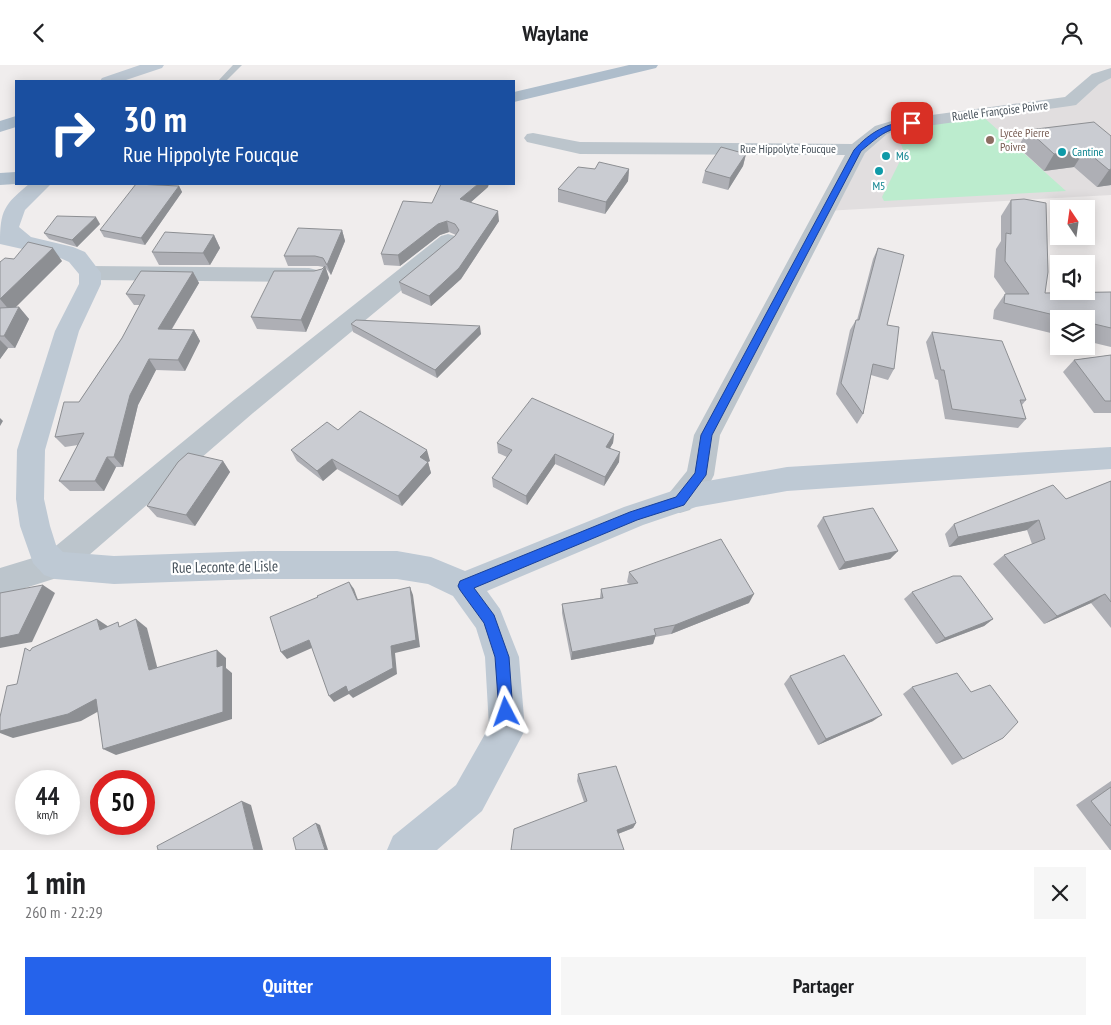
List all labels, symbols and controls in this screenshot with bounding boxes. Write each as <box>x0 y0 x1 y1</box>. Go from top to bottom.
icon: back <box>25 19 53 47</box>
text: Waylane <box>522 19 589 47</box>
icon: person <box>1058 19 1086 47</box>
text: 30 m <box>123 96 187 142</box>
street label: Ruelle Françoise Poivre <box>951 97 1049 124</box>
icon: right <box>40 100 105 165</box>
pin <box>891 102 933 144</box>
icon: arrive <box>898 109 926 137</box>
place label: Lycée Pierre Poivre <box>1000 125 1050 154</box>
marker: Lycée Pierre Poivre <box>984 134 996 146</box>
text: Rue Hippolyte Foucque <box>123 140 299 168</box>
street label: Rue Hippolyte Foucque <box>740 141 836 156</box>
place label: Cantine <box>1072 144 1104 159</box>
marker: Cantine <box>1056 146 1068 158</box>
place label: M6 <box>896 148 909 163</box>
marker: M6 <box>880 150 892 162</box>
marker: M5 <box>873 165 885 177</box>
place label: M5 <box>872 178 886 193</box>
north arrow <box>1050 200 1095 245</box>
map controls <box>1050 200 1095 355</box>
button: sound <box>1050 255 1095 300</box>
button: layers <box>1050 310 1095 355</box>
street label: Rue Leconte de Lisle <box>172 556 278 577</box>
position arrow <box>479 685 531 737</box>
speed limit sign: 50 <box>90 770 155 835</box>
text: 44 <box>36 780 59 812</box>
text: km/h <box>37 807 58 822</box>
text: 1 min <box>25 863 86 902</box>
button: close <box>1034 867 1086 919</box>
text: 260 m · 22:29 <box>25 902 103 922</box>
button: Quitter <box>25 957 551 1015</box>
button: Partager <box>561 957 1086 1015</box>

